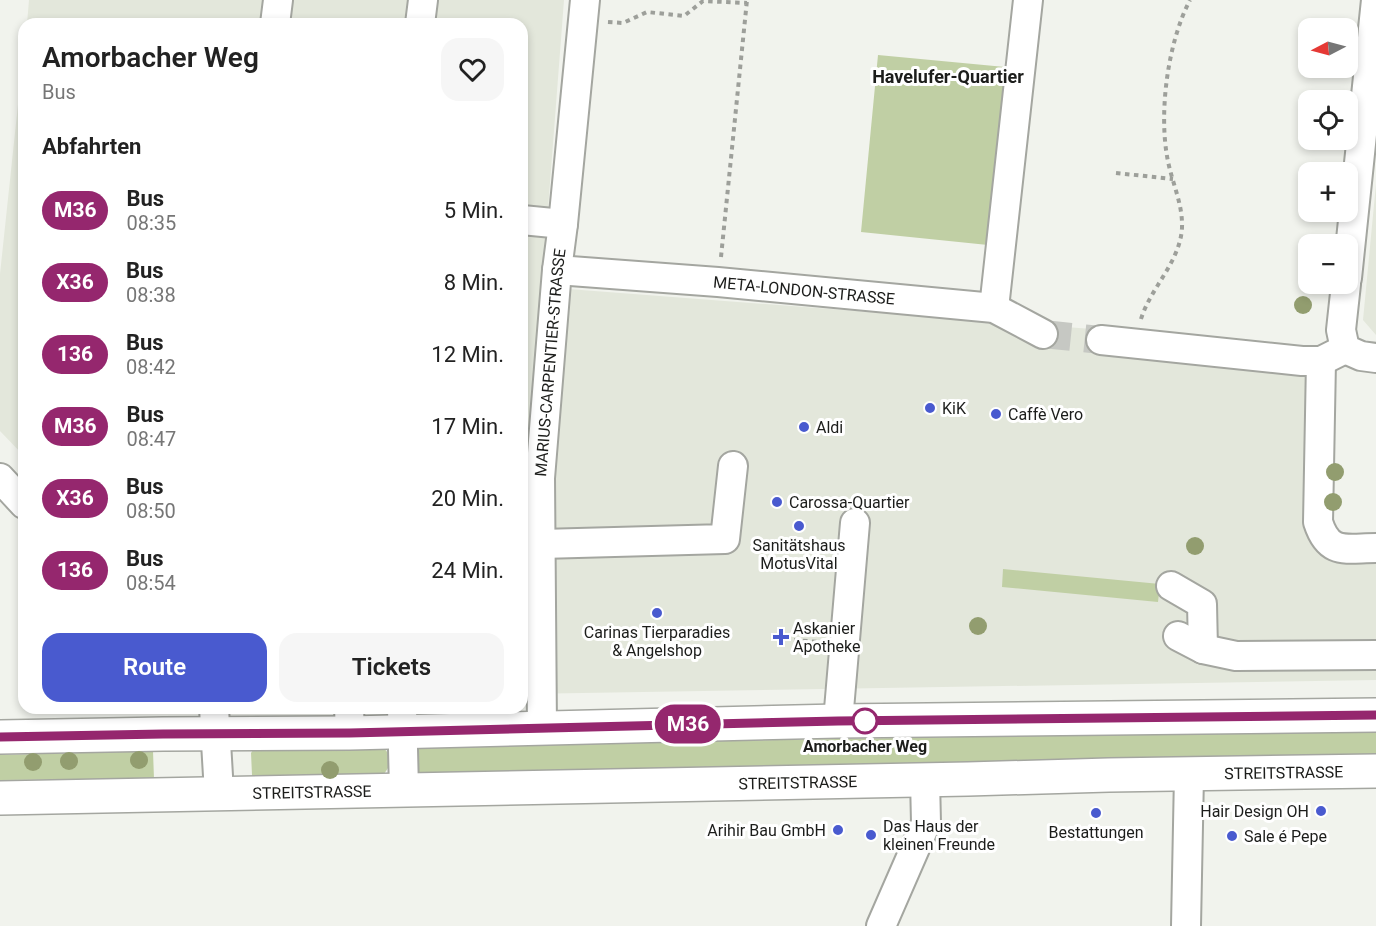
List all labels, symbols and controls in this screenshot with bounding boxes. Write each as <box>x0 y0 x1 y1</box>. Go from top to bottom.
north arrow <box>1298 18 1358 78</box>
map controls <box>1298 18 1358 294</box>
button: heart <box>441 38 504 101</box>
text: Amorbacher Weg <box>42 41 259 74</box>
district label: Havelufer-Quartier <box>872 66 1024 87</box>
text: Bus <box>42 80 76 104</box>
button: locate <box>1298 90 1358 150</box>
text: Abfahrten <box>42 134 141 159</box>
button: + <box>1298 162 1358 222</box>
text: Bus <box>126 186 164 211</box>
text: M36 <box>54 198 96 222</box>
text: 5 Min. <box>444 198 504 223</box>
text: 08:35 <box>126 211 176 235</box>
button: − <box>1298 234 1358 294</box>
street label: MARIUS-CARPENTIER-STRASSE <box>531 247 569 477</box>
text: Bus <box>126 258 164 283</box>
text: X36 <box>56 270 94 294</box>
text: 8 Min. <box>444 270 504 295</box>
street label: META-LONDON-STRASSE <box>713 272 896 308</box>
text: 08:38 <box>126 283 176 307</box>
text: Bus <box>126 330 164 355</box>
text: 136 <box>57 342 93 366</box>
text: 12 Min. <box>431 342 504 367</box>
text: 08:42 <box>126 355 176 379</box>
place label: KiK <box>942 399 967 418</box>
marker: KiK <box>923 401 937 415</box>
text: Bus <box>126 402 164 427</box>
place label: Caffè Vero <box>1008 405 1083 424</box>
marker: Caffè Vero <box>989 407 1003 421</box>
text: M36 <box>54 414 96 438</box>
text: 17 Min. <box>431 414 504 439</box>
place label: Aldi <box>816 418 843 437</box>
marker: Aldi <box>797 420 811 434</box>
text: 08:47 <box>126 427 176 451</box>
text: Bus <box>126 474 164 499</box>
text: X36 <box>56 486 94 510</box>
text: 20 Min. <box>431 486 504 511</box>
place label: Carossa-Quartier <box>789 493 910 512</box>
marker: Carossa-Quartier <box>770 495 784 509</box>
text: 08:50 <box>126 499 176 523</box>
marker: Sanitätshaus MotusVital <box>792 519 806 533</box>
place label: Sanitätshaus MotusVital <box>753 536 845 573</box>
text: Bus <box>126 546 164 571</box>
text: 136 <box>57 558 93 582</box>
text: 24 Min. <box>431 558 504 583</box>
text: 08:54 <box>126 571 176 595</box>
marker: Carinas Tierparadies & Angelshop <box>650 606 664 620</box>
place label: Askanier Apotheke <box>793 619 861 656</box>
place label: Carinas Tierparadies & Angelshop <box>584 623 730 660</box>
marker: Askanier Apotheke <box>774 630 788 644</box>
button: Route <box>42 633 267 702</box>
button: Tickets <box>279 633 504 702</box>
line badge: M36 <box>654 704 722 744</box>
marker: Amorbacher Weg <box>852 708 878 734</box>
text: M36 <box>667 712 709 736</box>
place label: Amorbacher Weg <box>803 737 927 756</box>
street label: STREITSTRASSE <box>1224 762 1343 783</box>
street label: STREITSTRASSE <box>738 772 858 793</box>
street label: STREITSTRASSE <box>252 781 372 803</box>
place label: Hair Design OH <box>1200 802 1309 821</box>
marker: Hair Design OH <box>1314 804 1328 818</box>
marker: Bestattungen <box>1089 806 1103 820</box>
place label: Das Haus der kleinen Freunde <box>883 817 995 854</box>
place label: Arihir Bau GmbH <box>707 821 826 840</box>
marker: Arihir Bau GmbH <box>831 823 845 837</box>
place label: Bestattungen <box>1048 823 1144 842</box>
place label: Sale é Pepe <box>1244 827 1327 846</box>
marker: Das Haus der kleinen Freunde <box>864 828 878 842</box>
marker: Sale é Pepe <box>1225 829 1239 843</box>

